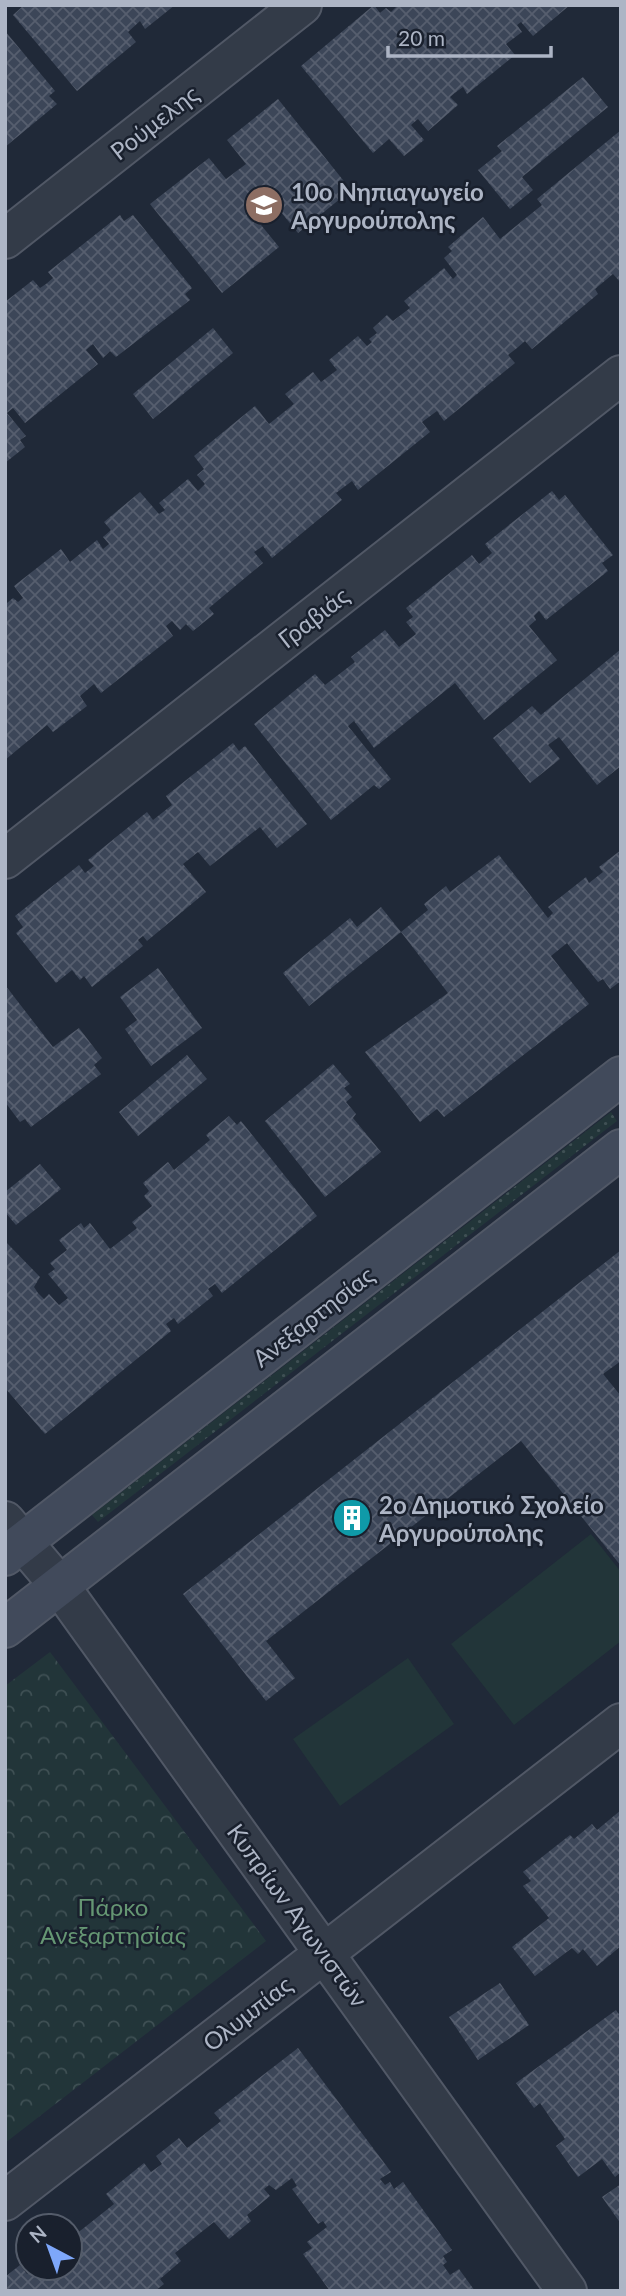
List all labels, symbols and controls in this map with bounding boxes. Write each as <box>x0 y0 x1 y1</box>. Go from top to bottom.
scale bar <box>388 14 551 58</box>
text: 20 m <box>398 25 445 50</box>
street label: Ρούμελης <box>104 79 204 165</box>
place label: 10ο Νηπιαγωγείο Αργυρούπολης <box>290 177 484 234</box>
school or university icon: 10ο Νηπιαγωγείο Αργυρούπολης <box>243 184 285 226</box>
street label: Γραβιάς <box>272 580 354 654</box>
street label: Ανεξαρτησίας <box>247 1260 379 1372</box>
place label: 2ο Δημοτικό Σχολείο Αργυρούπολης <box>378 1490 604 1547</box>
building icon: 2ο Δημοτικό Σχολείο Αργυρούπολης <box>331 1497 373 1539</box>
street label: Κυπρίων Αγωνιστών <box>222 1818 374 2012</box>
park label: Πάρκο Ανεξαρτησίας <box>40 1892 186 1949</box>
street label: Ολυμπίας <box>197 1969 297 2057</box>
north arrow <box>14 2212 84 2282</box>
text: N <box>24 2220 51 2247</box>

